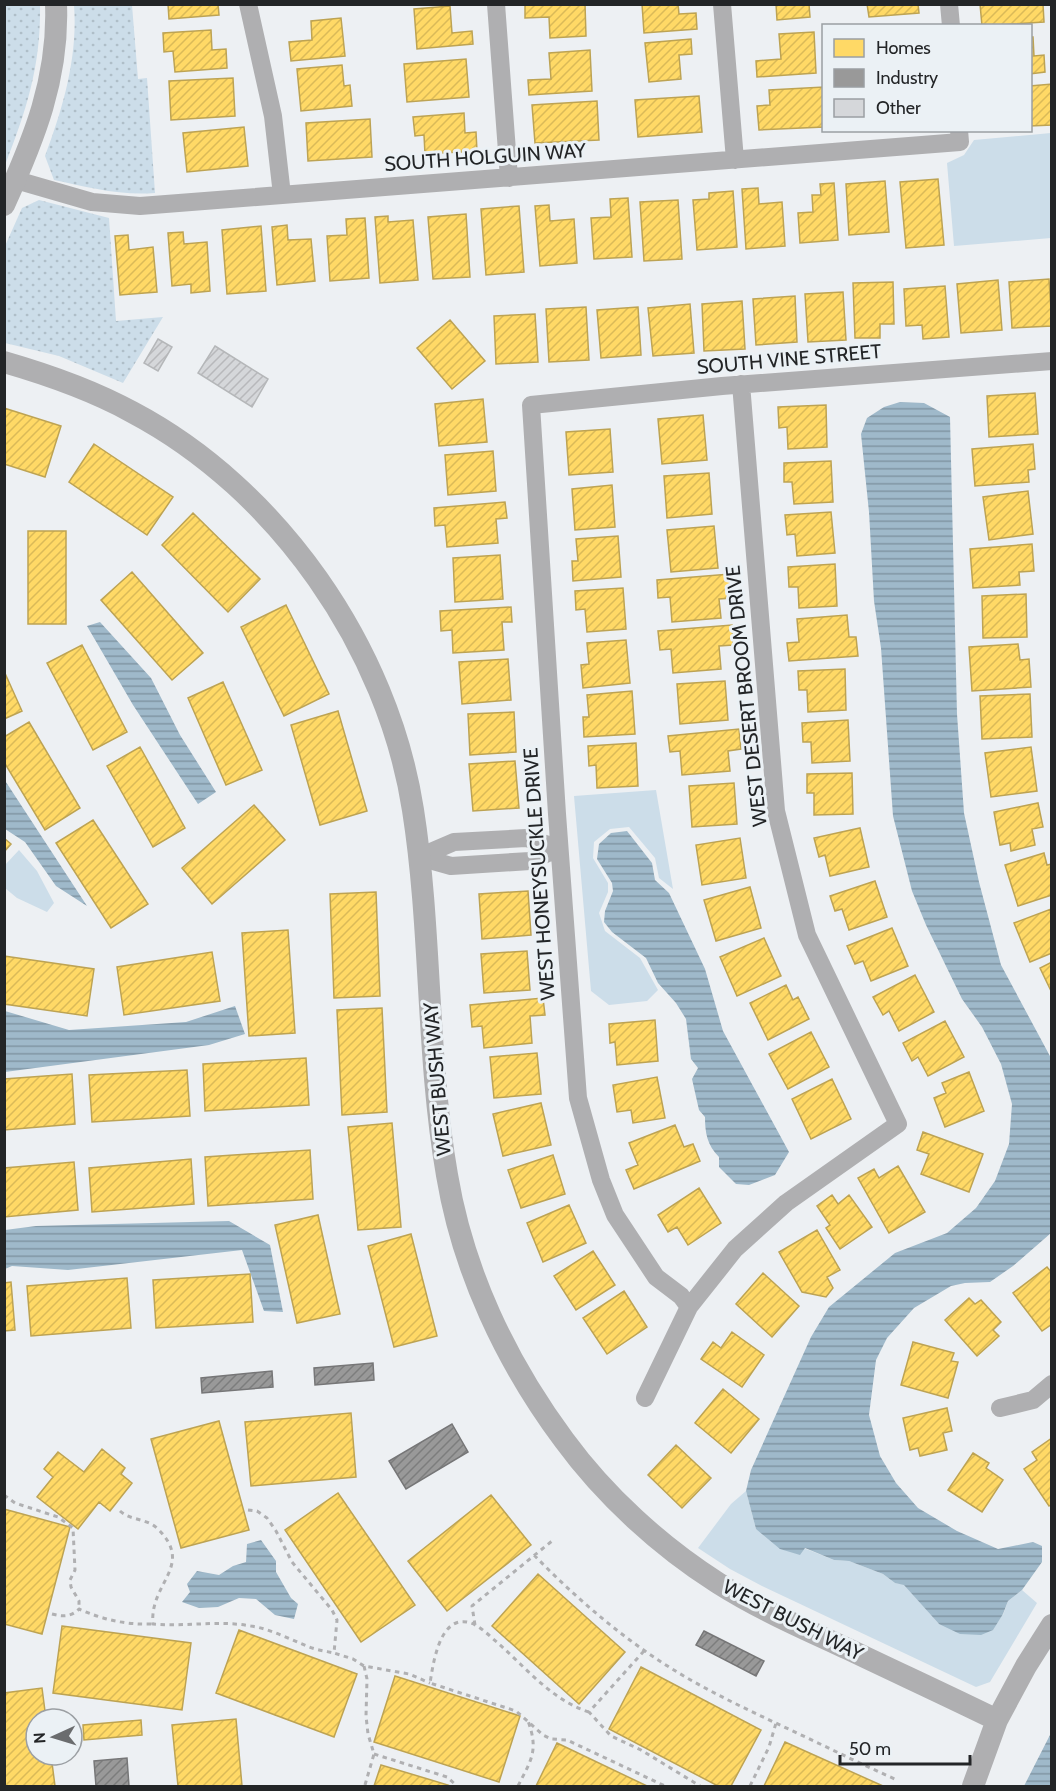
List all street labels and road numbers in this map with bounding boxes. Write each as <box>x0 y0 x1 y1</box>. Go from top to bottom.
street label: SOUTH HOLGUIN WAY <box>383 138 587 176</box>
street label: SOUTH VINE STREET <box>696 339 883 379</box>
street label: WEST DESERT BROOM DRIVE <box>720 564 772 828</box>
street label: WEST HONEYSUCKLE DRIVE <box>518 747 560 1001</box>
street label: WEST BUSH WAY <box>418 1001 456 1157</box>
street label: WEST BUSH WAY <box>719 1574 868 1666</box>

